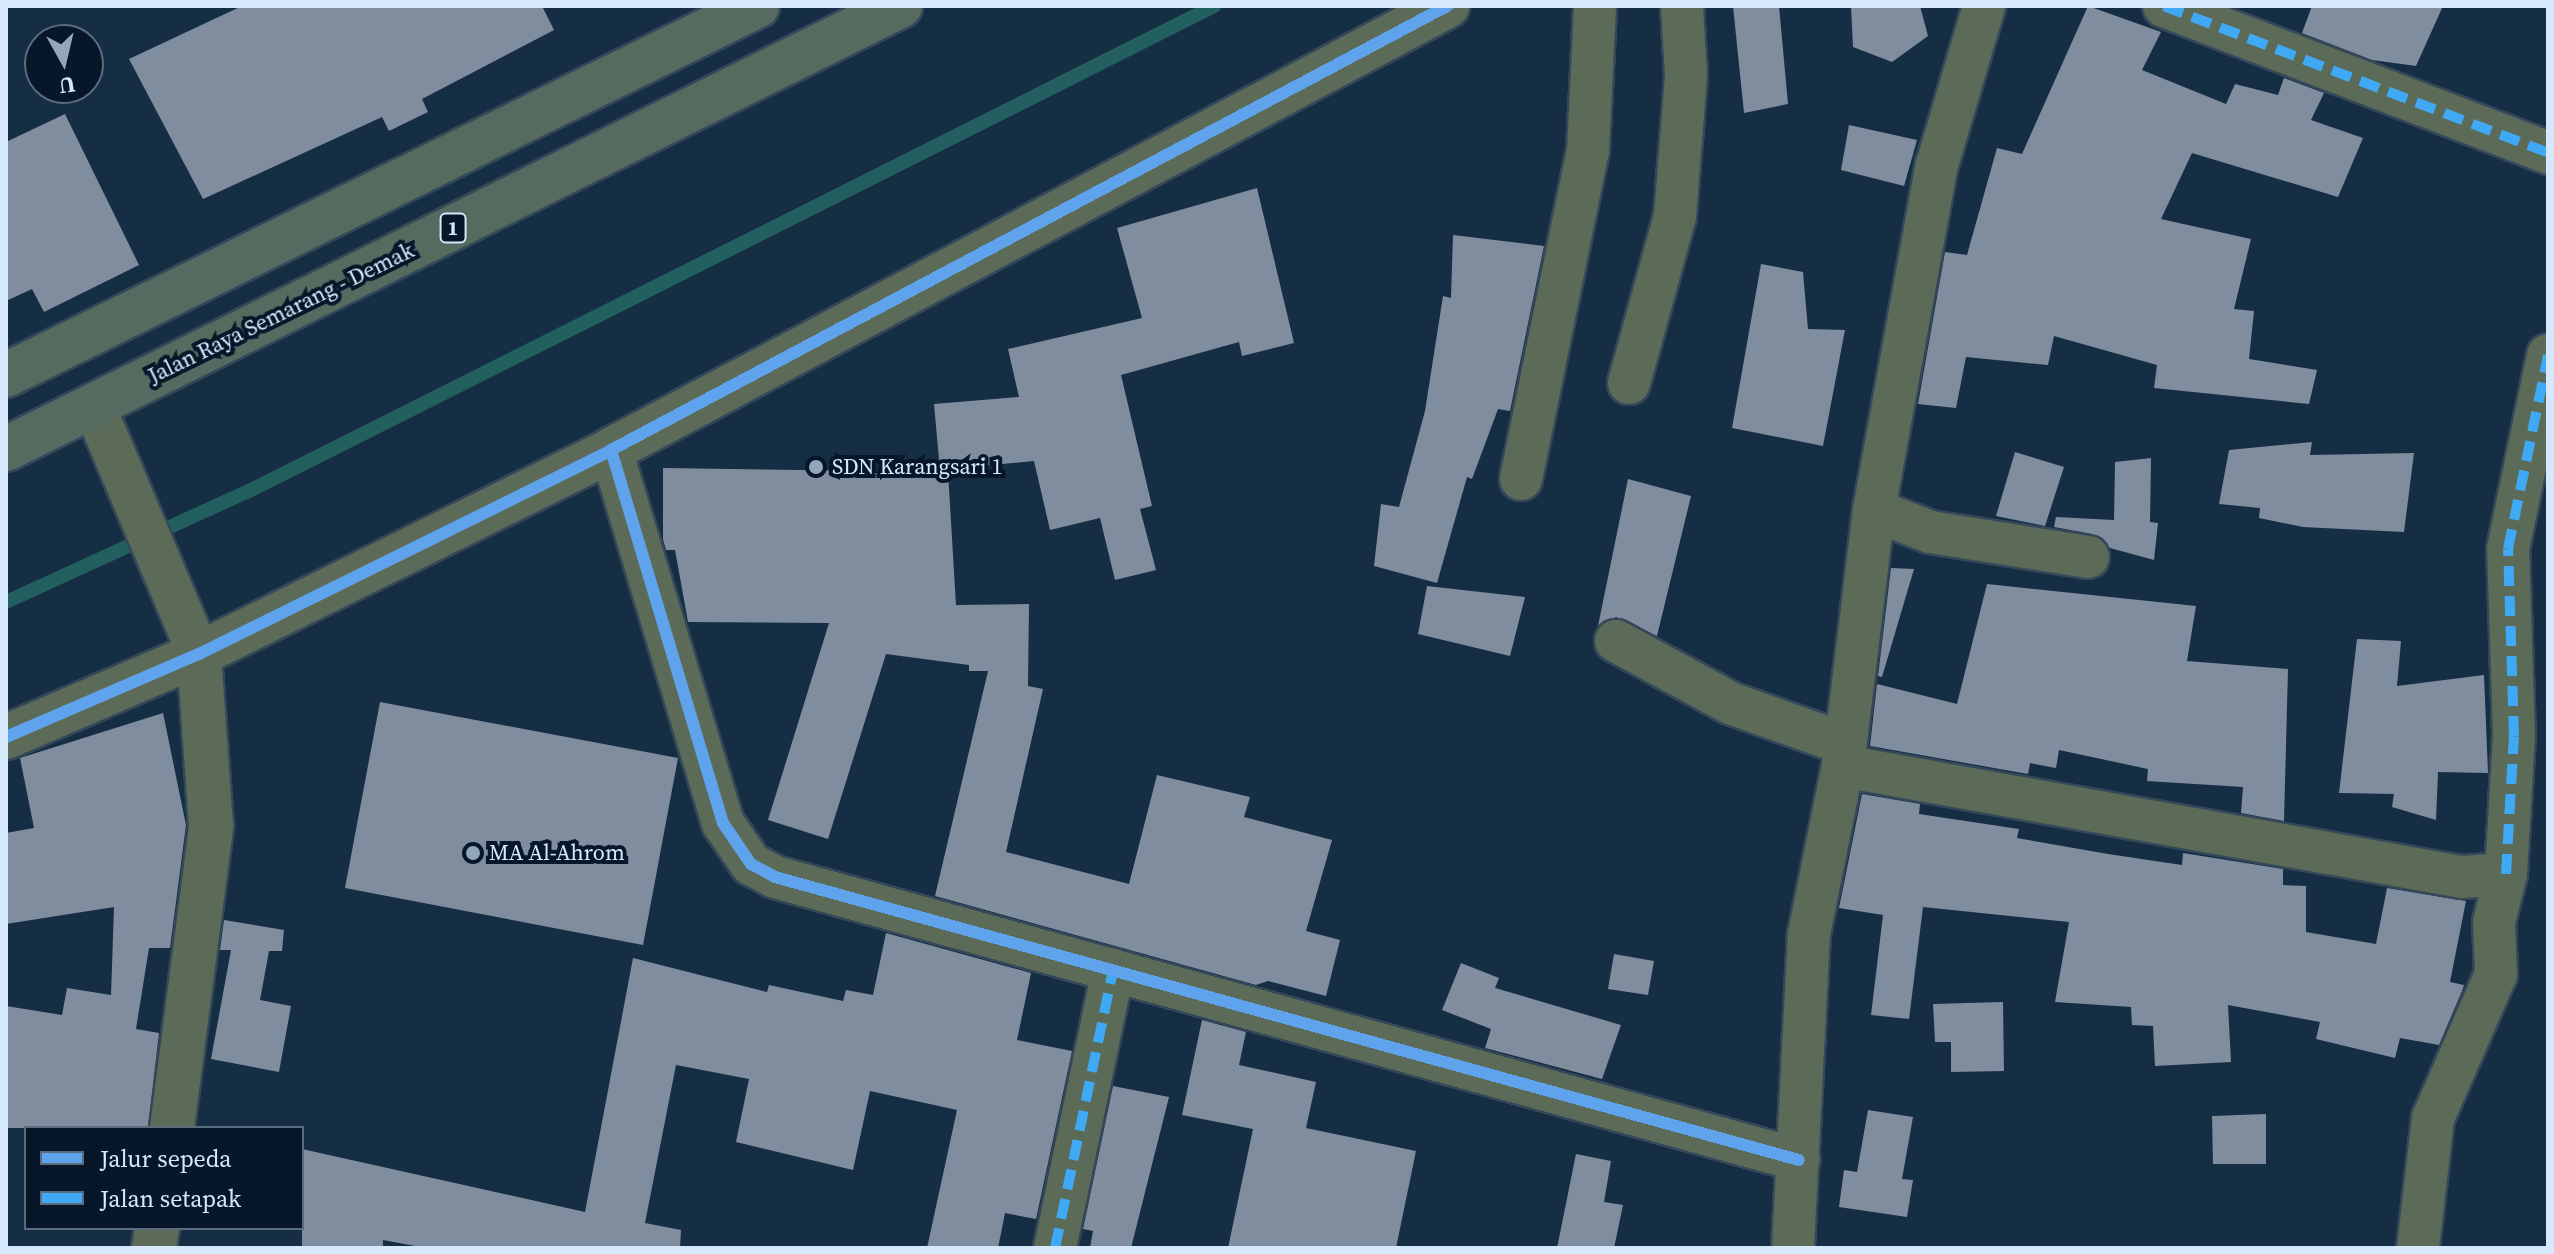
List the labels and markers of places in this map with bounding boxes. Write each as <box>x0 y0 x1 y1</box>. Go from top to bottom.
place label: SDN Karangsari 1 <box>832 454 1003 480</box>
marker: SDN Karangsari 1 <box>807 458 825 476</box>
place label: MA Al-Ahrom <box>489 840 625 866</box>
marker: MA Al-Ahrom <box>464 844 482 862</box>

